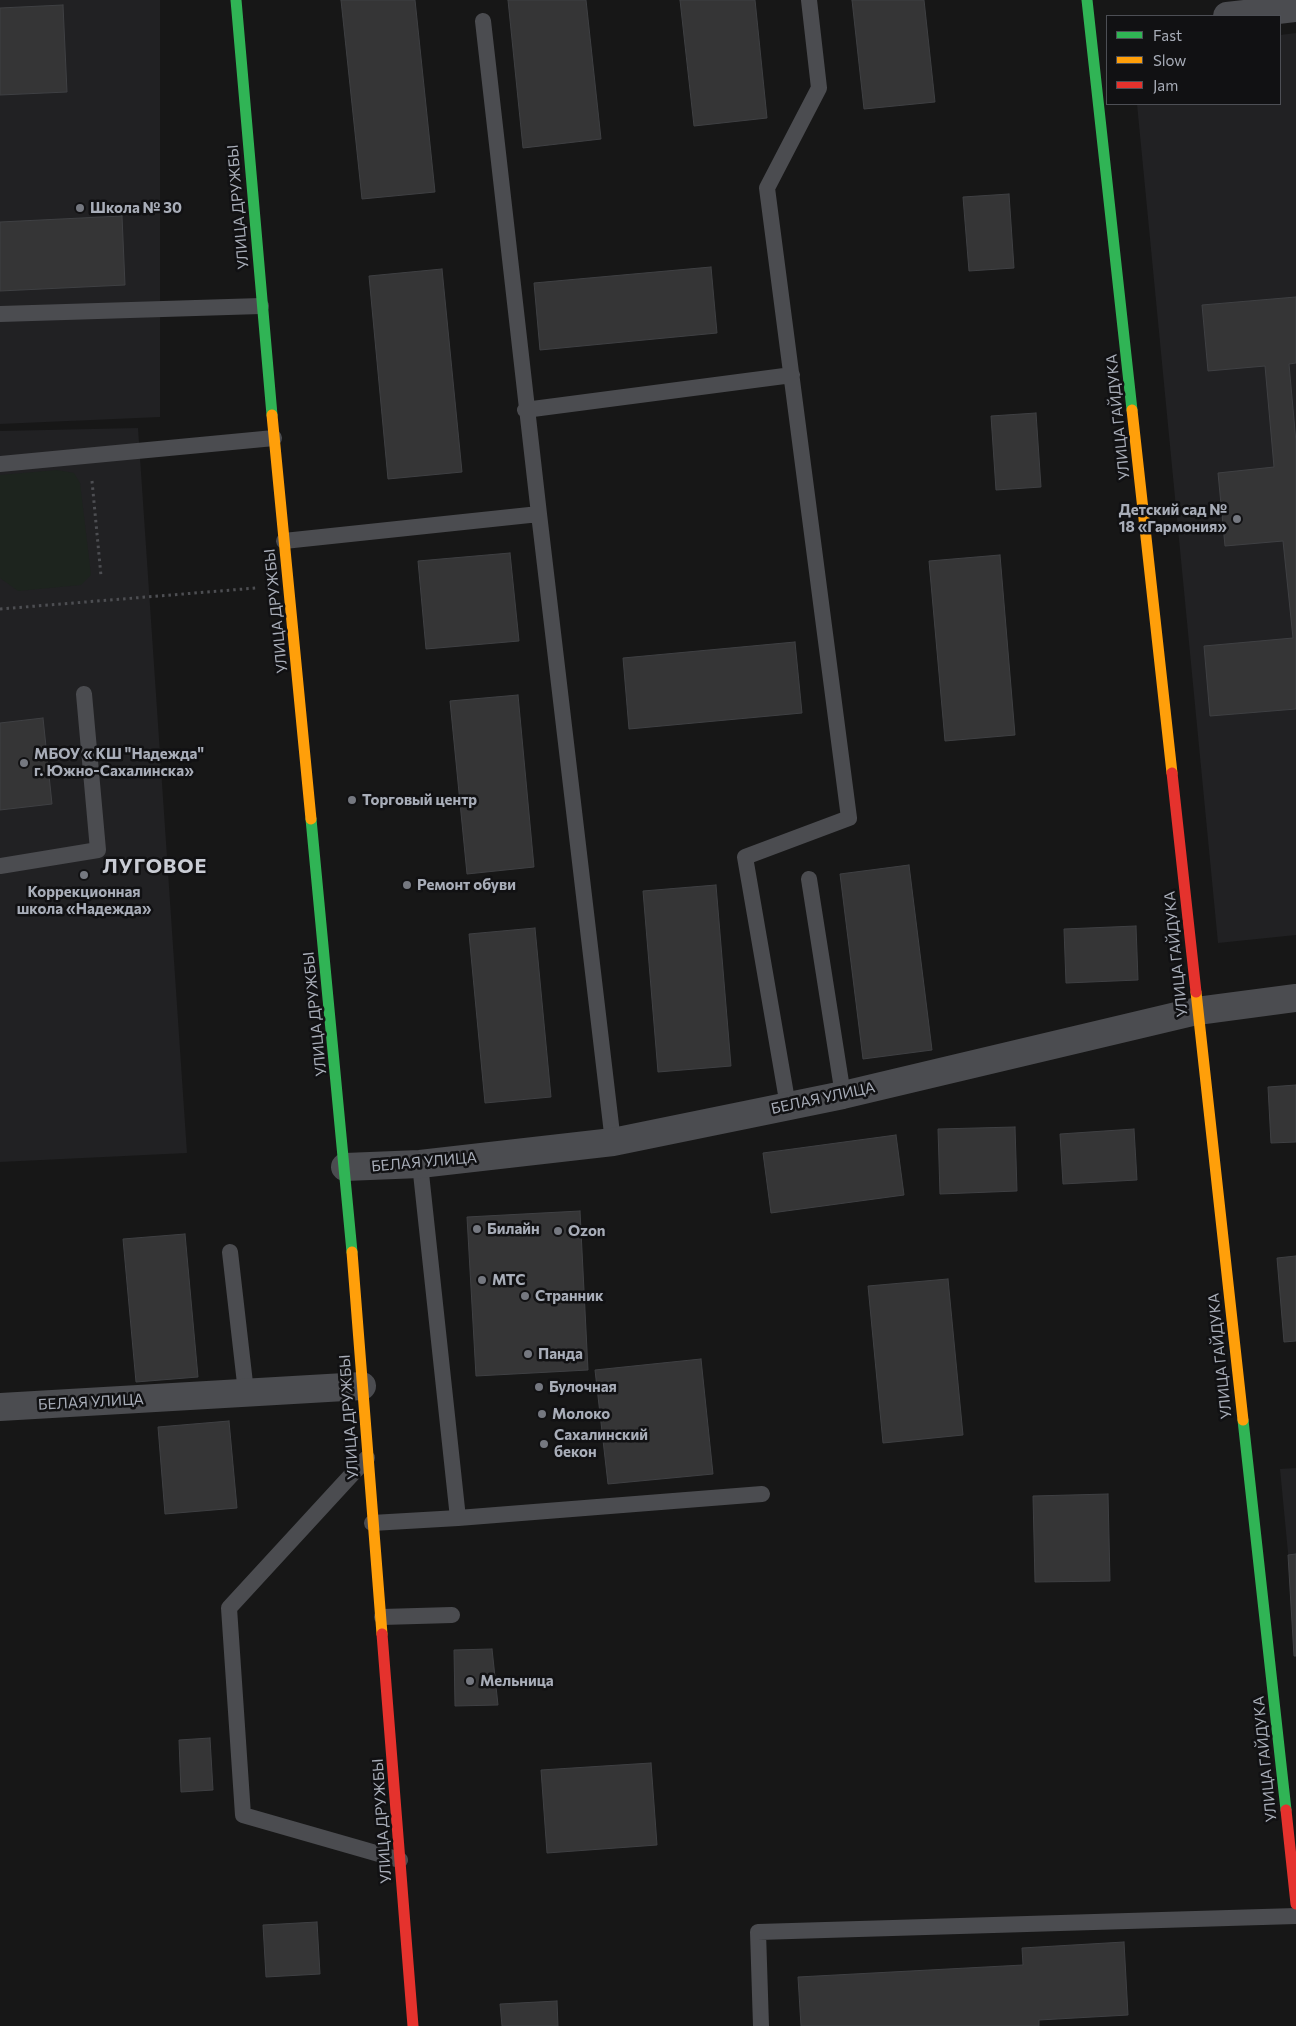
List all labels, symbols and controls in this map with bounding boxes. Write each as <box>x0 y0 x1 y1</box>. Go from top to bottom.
legend <box>1106 15 1281 105</box>
text: Fast <box>1153 26 1182 44</box>
text: Slow <box>1153 51 1186 69</box>
text: Jam <box>1153 76 1178 94</box>
street label: УЛИЦА ДРУЖБЫ <box>224 144 252 270</box>
place label: Школа № 30 <box>90 199 182 217</box>
marker: Школа № 30 <box>74 202 86 214</box>
street label: УЛИЦА ГАЙДУКА <box>1102 353 1134 481</box>
place label: Детский сад № 18 «Гармония» <box>1119 501 1227 536</box>
marker: Детский сад № 18 «Гармония» <box>1231 513 1243 525</box>
street label: УЛИЦА ДРУЖБЫ <box>260 548 292 674</box>
place label: МБОУ « КШ "Надежда" г. Южно-Сахалинска» <box>34 745 204 780</box>
marker: МБОУ « КШ "Надежда" г. Южно-Сахалинска» <box>18 757 30 769</box>
place label: Торговый центр <box>362 791 477 809</box>
marker: Торговый центр <box>346 794 358 806</box>
district label: ЛУГОВОЕ <box>102 854 208 878</box>
marker: Коррекционная школа «Надежда» <box>78 869 90 881</box>
place label: Ремонт обуви <box>417 876 516 894</box>
marker: Ремонт обуви <box>401 879 413 891</box>
place label: Коррекционная школа «Надежда» <box>17 883 151 918</box>
street label: УЛИЦА ГАЙДУКА <box>1160 890 1192 1018</box>
street label: УЛИЦА ДРУЖБЫ <box>299 951 331 1077</box>
street label: БЕЛАЯ УЛИЦА <box>769 1078 877 1118</box>
street label: БЕЛАЯ УЛИЦА <box>370 1148 478 1176</box>
place label: Билайн <box>487 1220 540 1238</box>
place label: Ozon <box>568 1222 606 1240</box>
marker: Билайн <box>471 1223 483 1235</box>
marker: Ozon <box>552 1225 564 1237</box>
place label: МТС <box>492 1271 525 1289</box>
marker: МТС <box>476 1274 488 1286</box>
place label: Странник <box>535 1287 604 1305</box>
marker: Странник <box>519 1290 531 1302</box>
street label: УЛИЦА ГАЙДУКА <box>1204 1292 1236 1420</box>
place label: Панда <box>538 1345 583 1363</box>
marker: Панда <box>522 1348 534 1360</box>
street label: УЛИЦА ДРУЖБЫ <box>336 1354 362 1480</box>
place label: Булочная <box>549 1378 617 1396</box>
marker: Булочная <box>533 1381 545 1393</box>
street label: БЕЛАЯ УЛИЦА <box>38 1390 144 1414</box>
place label: Молоко <box>552 1405 610 1423</box>
marker: Молоко <box>536 1408 548 1420</box>
place label: Сахалинский бекон <box>554 1426 648 1461</box>
marker: Сахалинский бекон <box>538 1438 550 1450</box>
place label: Мельница <box>480 1672 554 1690</box>
marker: Мельница <box>464 1675 476 1687</box>
street label: УЛИЦА ГАЙДУКА <box>1249 1695 1281 1823</box>
street label: УЛИЦА ДРУЖБЫ <box>369 1758 395 1884</box>

